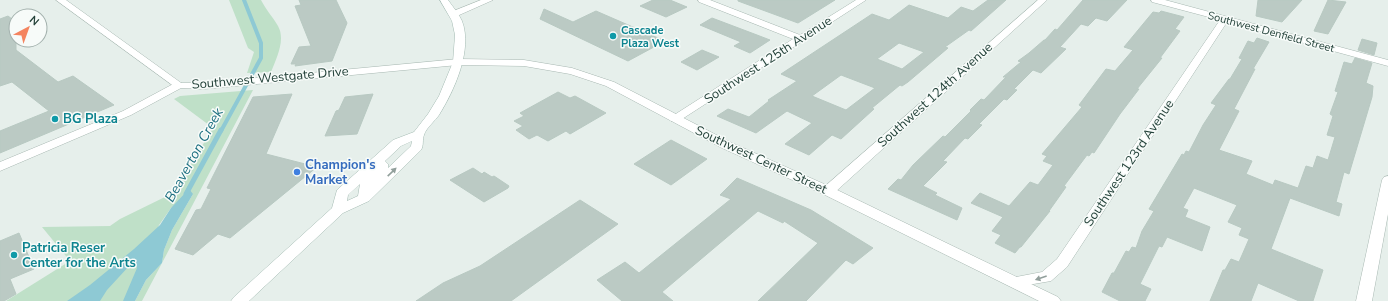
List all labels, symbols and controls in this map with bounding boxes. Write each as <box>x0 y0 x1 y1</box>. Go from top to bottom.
north arrow <box>8 8 48 48</box>
street label: Southwest Denfield Street <box>1206 8 1336 56</box>
text: N <box>26 12 42 29</box>
street label: Southwest 125th Avenue <box>701 12 836 108</box>
place label: Cascade Plaza West <box>621 23 680 51</box>
marker: Cascade Plaza West <box>608 31 618 41</box>
street label: Southwest 124th Avenue <box>874 38 996 152</box>
street label: Southwest Westgate Drive <box>191 62 349 94</box>
street label: Southwest 123rd Avenue <box>1080 96 1178 230</box>
water label: Beaverton Creek <box>160 104 228 205</box>
place label: BG Plaza <box>63 110 118 128</box>
marker: BG Plaza <box>50 114 60 124</box>
street label: Southwest Center Street <box>692 121 830 199</box>
place label: Champion's Market <box>305 156 376 189</box>
marker: Champion's Market <box>292 167 302 177</box>
one-way arrow <box>387 168 396 177</box>
place label: Patricia Reser Center for the Arts <box>22 239 136 272</box>
marker: Patricia Reser Center for the Arts <box>9 250 19 260</box>
one-way arrow <box>1035 275 1047 281</box>

